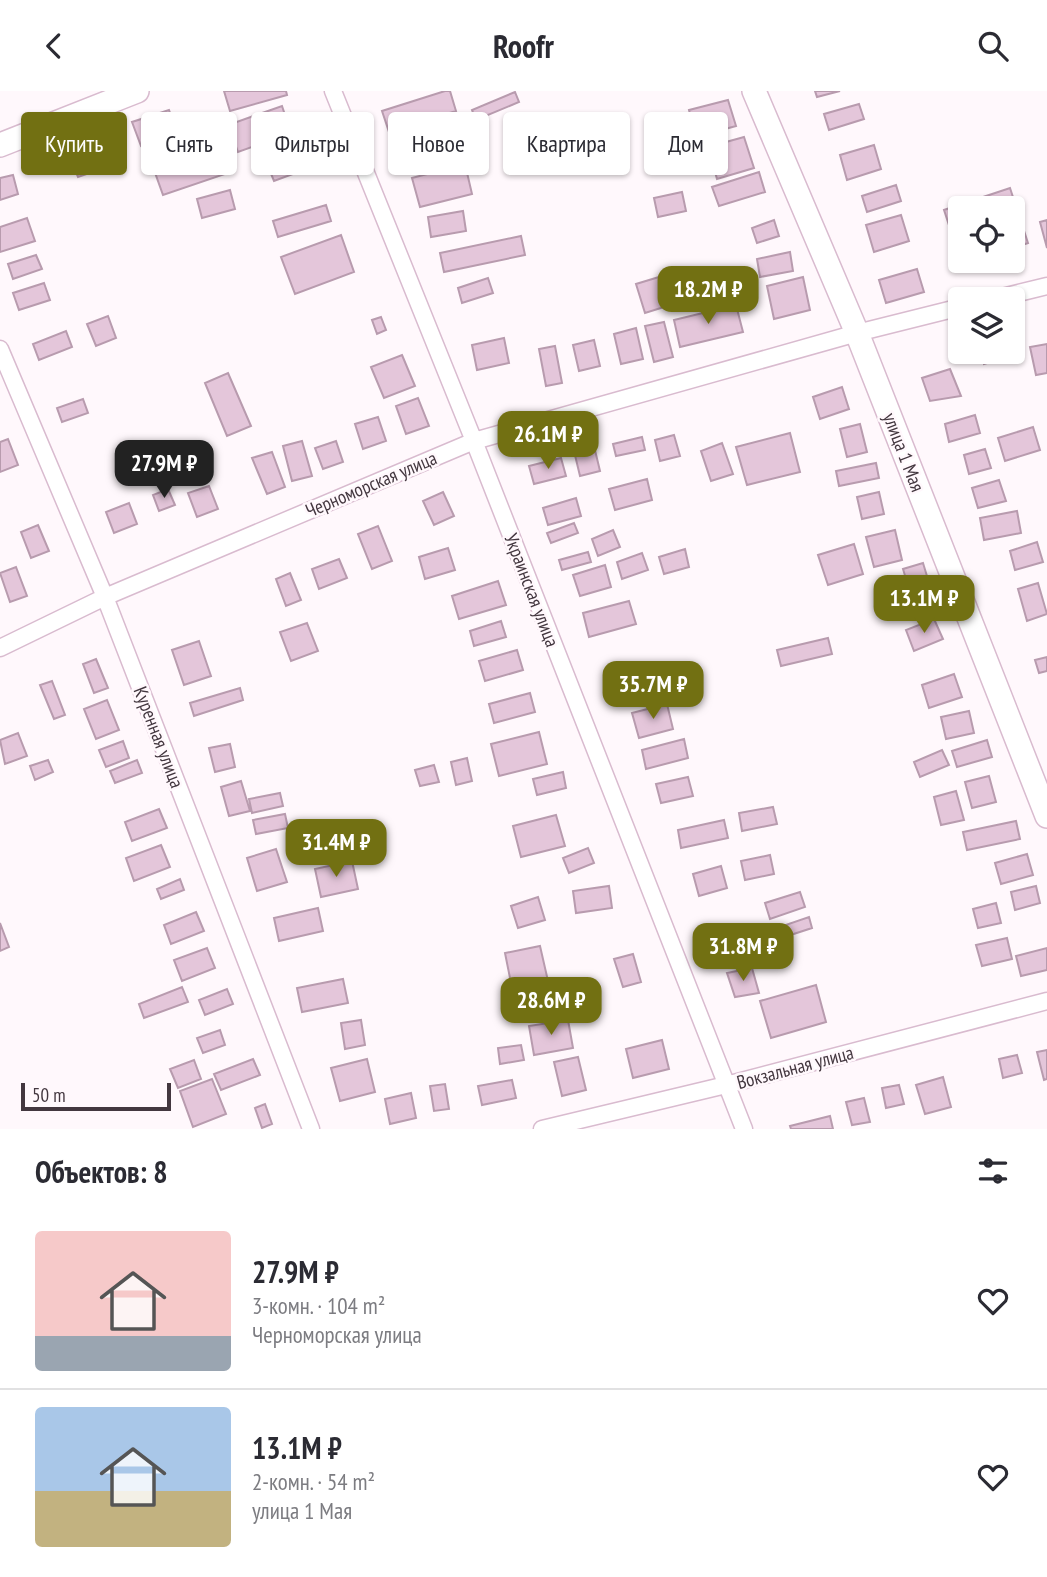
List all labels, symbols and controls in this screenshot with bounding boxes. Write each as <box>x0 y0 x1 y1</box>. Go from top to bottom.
text: Roofr <box>493 25 554 67</box>
icon: back <box>35 27 73 65</box>
icon: search <box>974 27 1012 65</box>
chip: Купить <box>21 112 127 175</box>
chip: Снять <box>141 112 237 175</box>
chip: Фильтры <box>251 112 374 175</box>
chip: Новое <box>388 112 489 175</box>
chip: Квартира <box>503 112 630 175</box>
chip: Дом <box>644 112 728 175</box>
map controls <box>948 196 1025 364</box>
button: locate <box>948 196 1025 273</box>
pin: 18.2M ₽ <box>643 267 773 326</box>
text: 18.2M ₽ <box>674 274 742 303</box>
button: layers <box>948 287 1025 364</box>
street label: улица 1 Мая <box>878 409 930 495</box>
pin: 26.1M ₽ <box>483 411 613 471</box>
text: 26.1M ₽ <box>514 419 582 448</box>
pin: 27.9M ₽ <box>99 441 229 500</box>
street label: Черноморская улица <box>302 446 440 522</box>
text: 27.9M ₽ <box>131 448 197 477</box>
street label: Украинская улица <box>499 530 565 650</box>
pin: 13.1M ₽ <box>859 575 989 635</box>
text: 13.1M ₽ <box>890 583 958 612</box>
pin: 35.7M ₽ <box>588 661 718 721</box>
text: 35.7M ₽ <box>619 669 687 698</box>
street label: Куренная улица <box>129 683 189 791</box>
pin: 31.4M ₽ <box>271 819 401 879</box>
text: 31.4M ₽ <box>302 827 370 856</box>
pin: 31.8M ₽ <box>678 923 808 983</box>
text: 31.8M ₽ <box>709 931 777 960</box>
pin: 28.6M ₽ <box>486 977 616 1037</box>
text: 28.6M ₽ <box>517 985 585 1014</box>
street label: Вокзальная улица <box>734 1040 856 1094</box>
scale bar <box>21 1080 172 1112</box>
text: 50 m <box>32 1083 66 1107</box>
text: Объектов: 8 <box>35 1152 168 1191</box>
icon: filters <box>974 1152 1012 1190</box>
text: 27.9M ₽ <box>252 1252 339 1291</box>
icon: home <box>91 1259 175 1343</box>
icon: heart <box>974 1282 1012 1320</box>
text: 3-комн. · 104 m² <box>252 1291 385 1320</box>
text: Черноморская улица <box>252 1320 422 1349</box>
text: 13.1M ₽ <box>252 1428 342 1467</box>
icon: home <box>91 1435 175 1519</box>
icon: heart <box>974 1458 1012 1496</box>
text: 2-комн. · 54 m² <box>252 1467 375 1496</box>
text: улица 1 Мая <box>252 1496 352 1525</box>

